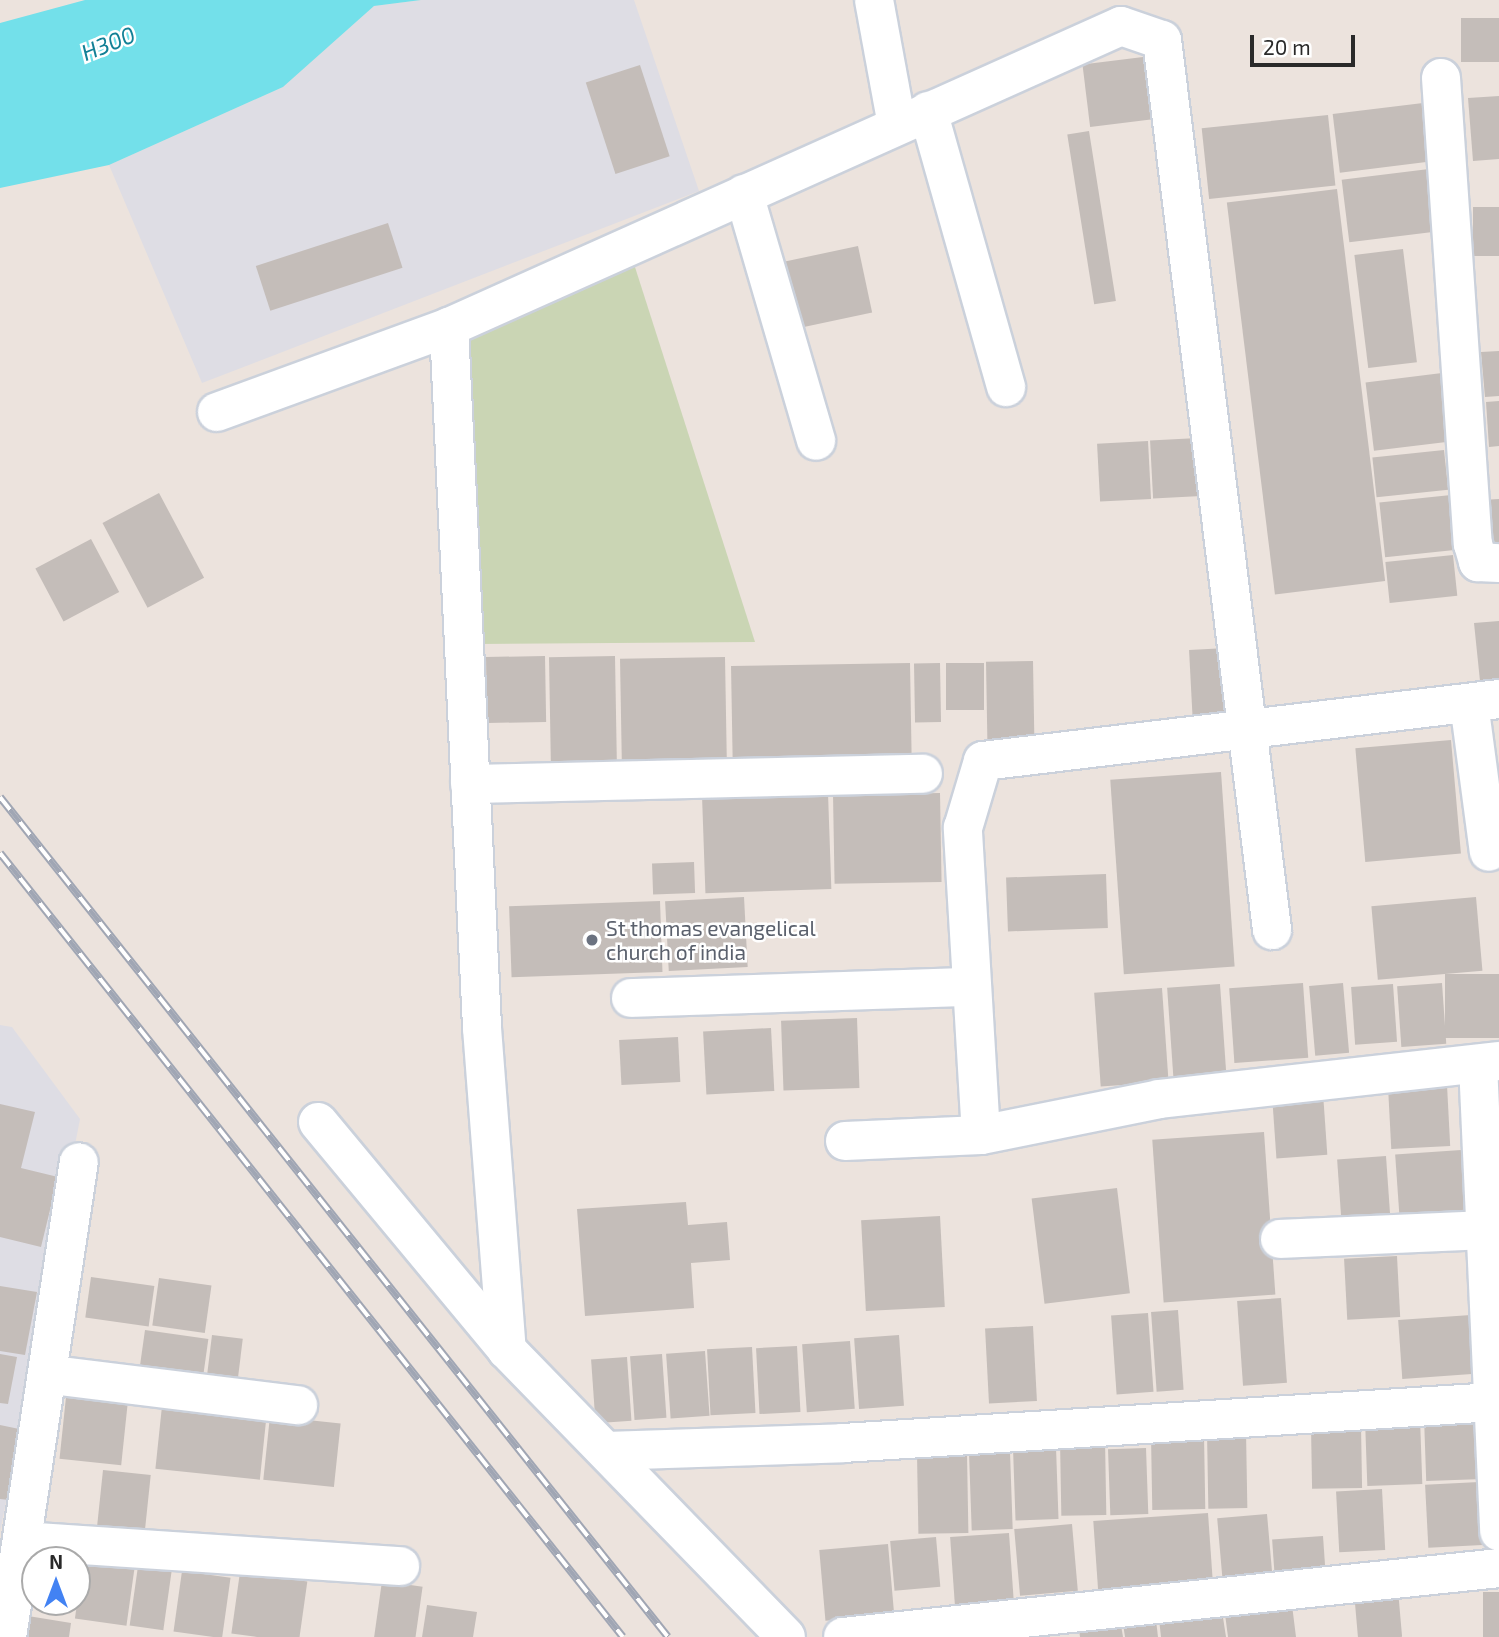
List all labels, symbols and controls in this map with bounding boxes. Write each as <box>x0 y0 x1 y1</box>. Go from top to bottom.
water label: H300 <box>77 20 139 66</box>
scale bar <box>1254 21 1359 65</box>
text: 20 m <box>1263 34 1311 59</box>
place label: St thomas evangelical church of india <box>606 915 816 965</box>
marker: St thomas evangelical church of india <box>584 932 600 948</box>
north arrow <box>21 1546 91 1616</box>
text: N <box>49 1550 63 1573</box>

